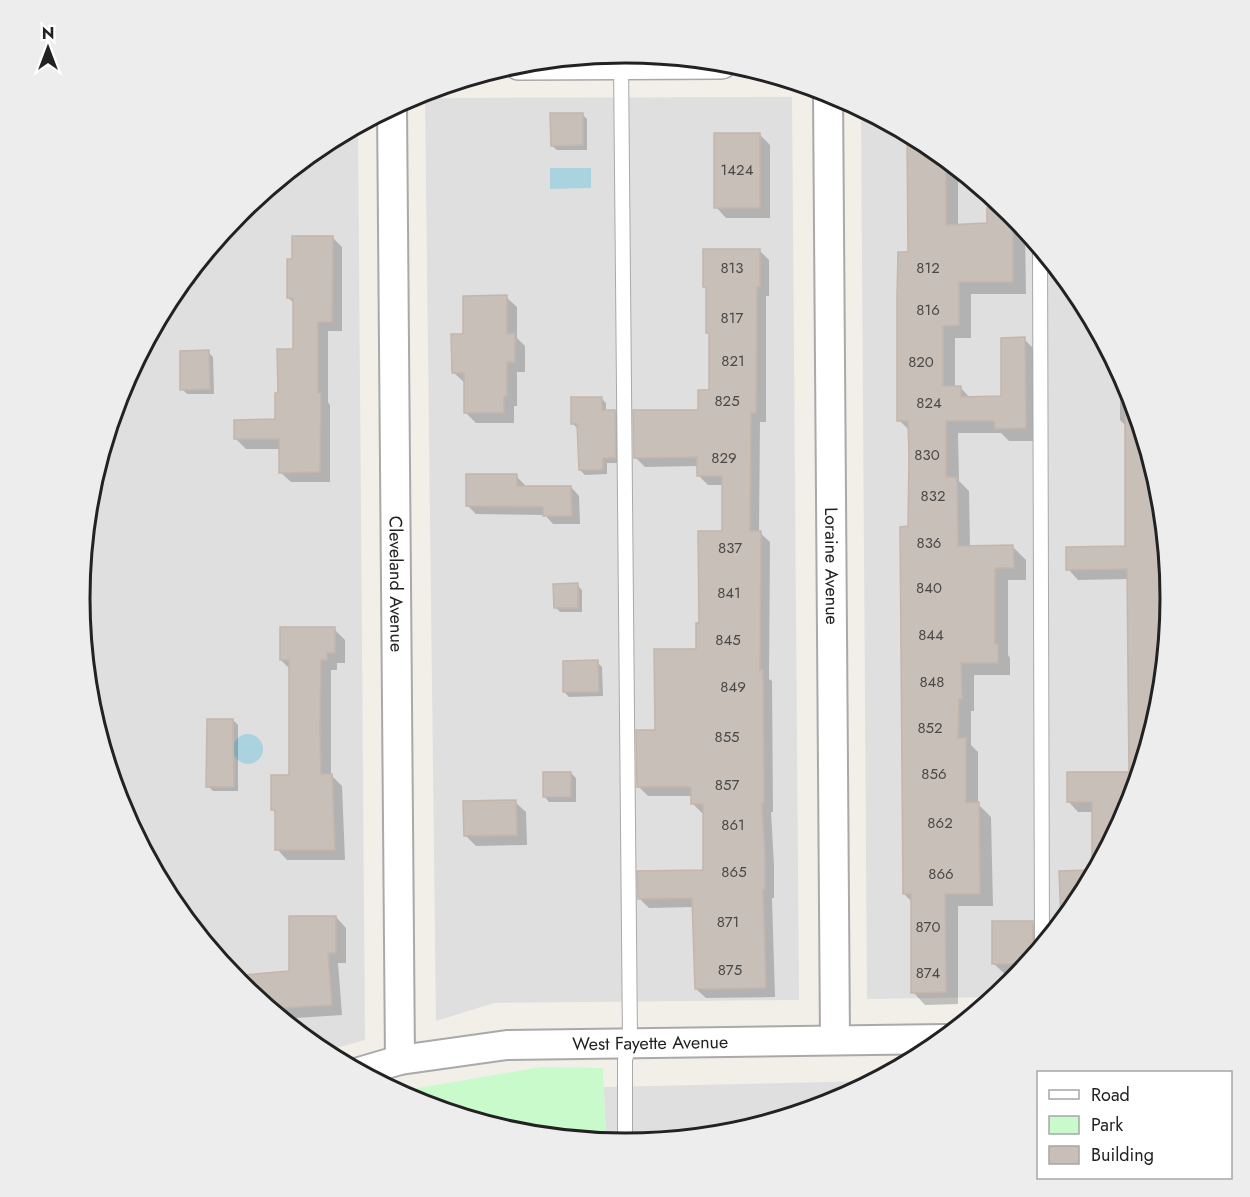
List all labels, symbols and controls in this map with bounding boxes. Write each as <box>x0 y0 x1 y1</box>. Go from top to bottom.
north arrow <box>18 18 78 78</box>
text: N <box>42 22 54 45</box>
house number: 1424 <box>721 159 754 181</box>
house number: 813 <box>720 257 744 279</box>
house number: 812 <box>916 257 940 279</box>
house number: 816 <box>916 299 940 321</box>
house number: 817 <box>721 307 744 329</box>
house number: 821 <box>721 350 745 372</box>
house number: 820 <box>908 351 934 373</box>
house number: 825 <box>714 390 740 412</box>
house number: 824 <box>916 392 942 414</box>
house number: 830 <box>914 444 940 466</box>
house number: 829 <box>711 447 737 469</box>
house number: 832 <box>921 485 945 507</box>
street label: Loraine Avenue <box>818 507 845 625</box>
street label: Cleveland Avenue <box>382 516 410 652</box>
house number: 836 <box>916 532 942 554</box>
house number: 837 <box>718 537 742 559</box>
house number: 840 <box>916 577 942 599</box>
house number: 841 <box>717 582 741 604</box>
house number: 844 <box>918 624 944 646</box>
house number: 845 <box>715 629 741 651</box>
house number: 848 <box>919 671 945 693</box>
house number: 849 <box>720 676 746 698</box>
house number: 852 <box>917 717 943 739</box>
house number: 855 <box>714 726 740 748</box>
house number: 856 <box>921 763 947 785</box>
house number: 857 <box>715 774 739 796</box>
house number: 862 <box>927 812 953 834</box>
house number: 861 <box>721 814 745 836</box>
house number: 865 <box>721 861 747 883</box>
house number: 866 <box>928 863 954 885</box>
house number: 871 <box>717 911 739 933</box>
house number: 870 <box>916 916 940 938</box>
house number: 875 <box>718 959 742 981</box>
house number: 874 <box>916 962 941 984</box>
street label: West Fayette Avenue <box>572 1029 728 1057</box>
legend <box>1037 1071 1232 1179</box>
text: Road <box>1091 1082 1130 1108</box>
text: Park <box>1091 1112 1123 1138</box>
text: Building <box>1091 1142 1154 1168</box>

